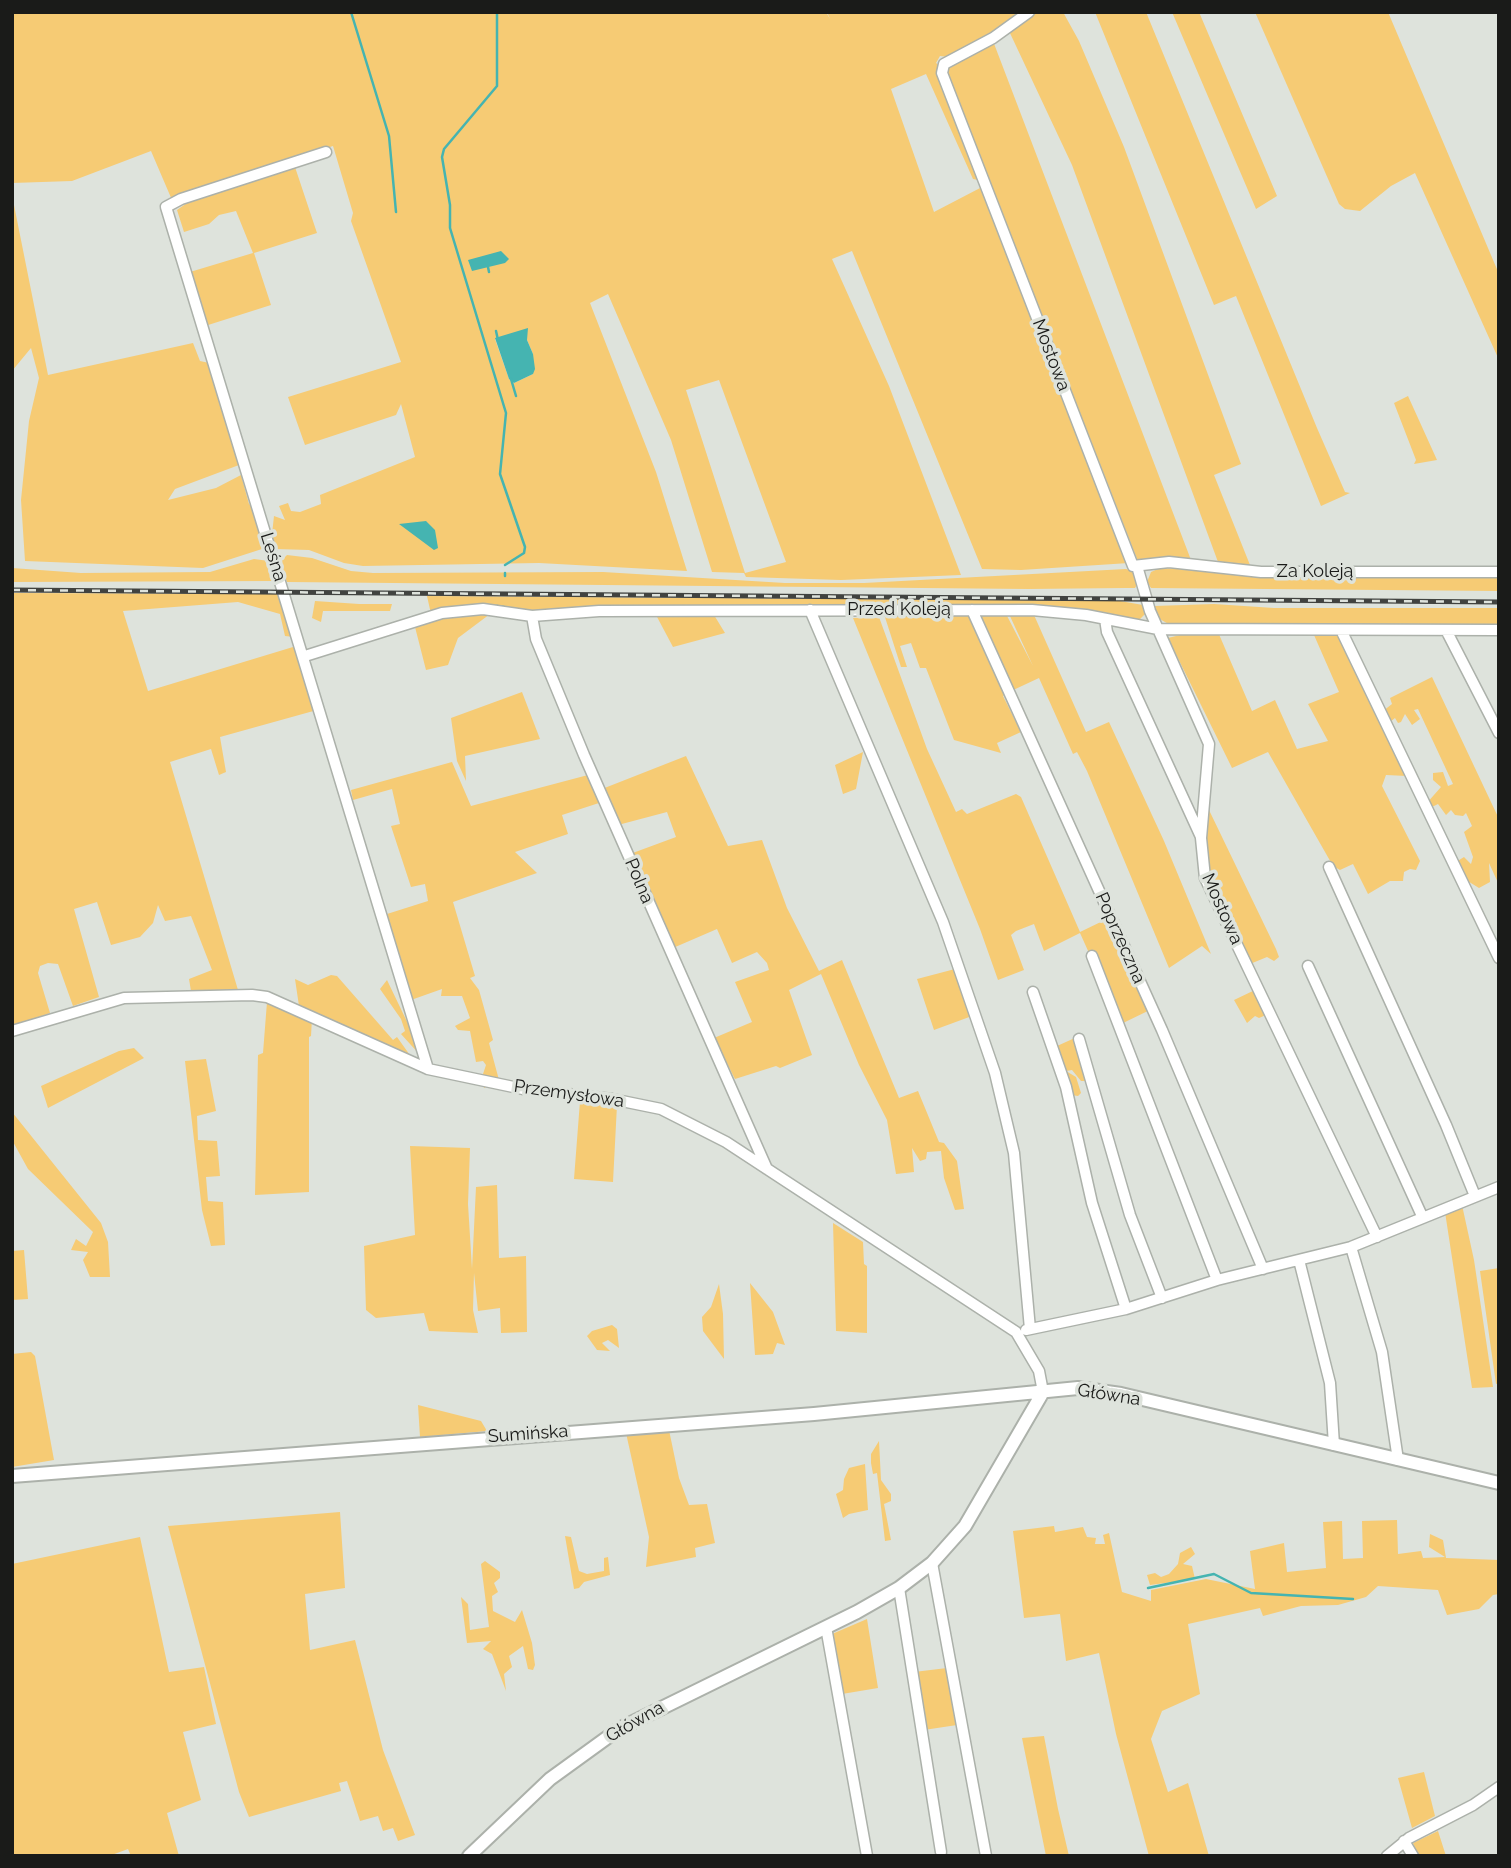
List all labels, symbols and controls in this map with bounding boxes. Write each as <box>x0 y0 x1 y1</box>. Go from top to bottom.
street label: Mostowa <box>1027 316 1075 394</box>
street label: Leśna <box>255 530 291 584</box>
street label: Za Koleją <box>1277 561 1353 583</box>
street label: Przed Koleją <box>847 599 951 621</box>
street label: Polna <box>620 855 658 907</box>
street label: Mostowa <box>1197 870 1247 948</box>
street label: Poprzeczna <box>1090 889 1150 987</box>
street label: Przemysłowa <box>512 1076 626 1112</box>
street label: Główna <box>1076 1379 1142 1411</box>
street label: Sumińska <box>487 1420 569 1448</box>
street label: Główna <box>602 1697 668 1747</box>

